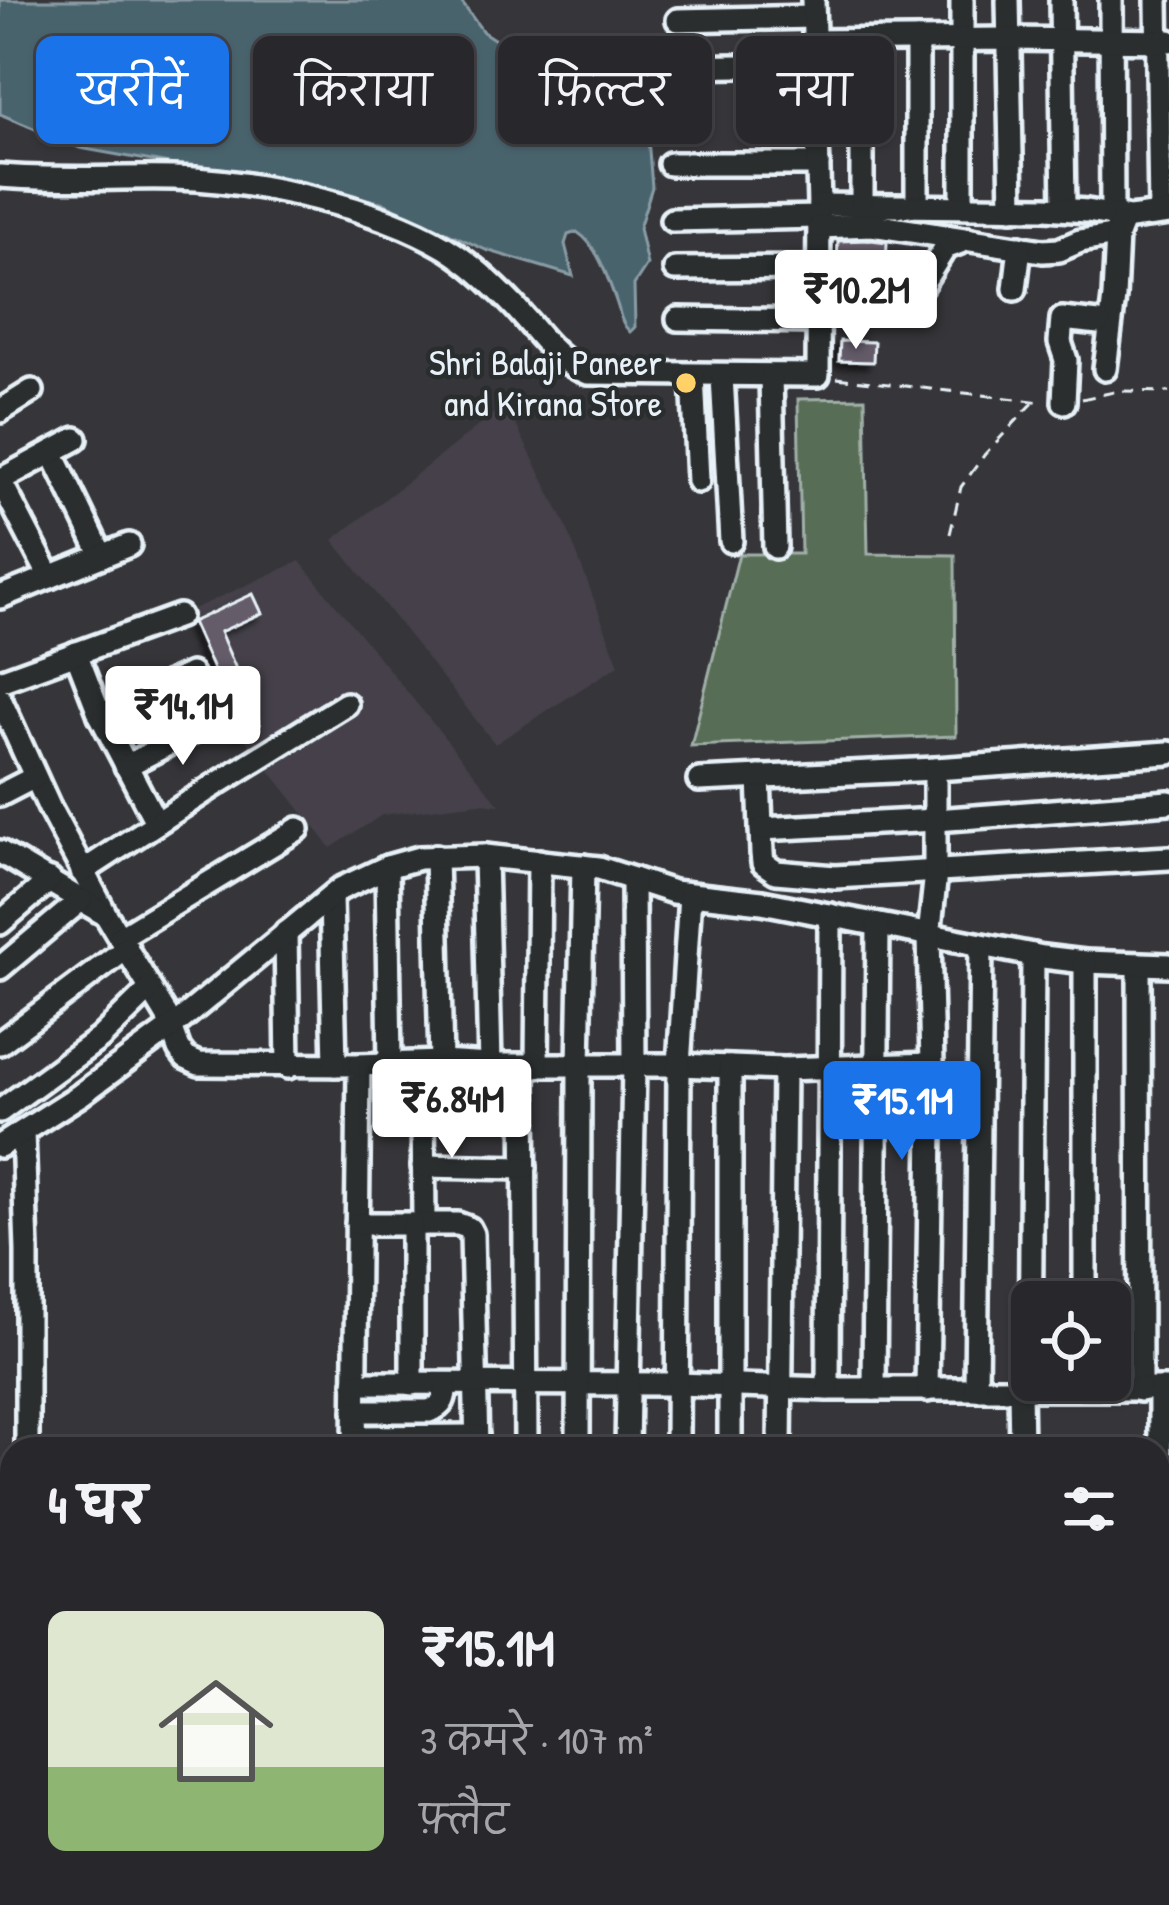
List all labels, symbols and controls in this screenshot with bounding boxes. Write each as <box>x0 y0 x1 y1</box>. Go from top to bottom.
chip: खरीदें <box>36 36 229 144</box>
chip: किराया <box>253 36 474 144</box>
chip: फ़िल्टर <box>498 36 712 144</box>
chip: नया <box>736 36 894 144</box>
pin: ₹10.2M <box>758 250 954 352</box>
text: ₹10.2M <box>802 262 910 315</box>
place label: Shri Balaji Paneer and Kirana Store <box>429 337 662 427</box>
marker: Shri Balaji Paneer and Kirana Store <box>673 370 699 396</box>
pin: ₹14.1M <box>85 666 281 768</box>
text: ₹14.1M <box>132 678 234 731</box>
pin: ₹6.84M <box>354 1059 550 1161</box>
pin: ₹15.1M <box>804 1061 1000 1163</box>
text: ₹6.84M <box>399 1071 505 1124</box>
text: ₹15.1M <box>850 1073 954 1126</box>
map controls <box>1011 1281 1131 1401</box>
button: locate <box>1011 1281 1131 1401</box>
text: 4 घर <box>48 1470 147 1539</box>
icon: filters <box>1056 1476 1122 1542</box>
text: ₹15.1M <box>420 1613 555 1682</box>
icon: home <box>144 1659 288 1803</box>
text: 3 कमरे · 107 m² <box>420 1713 653 1766</box>
text: फ़्लैट <box>420 1792 509 1845</box>

